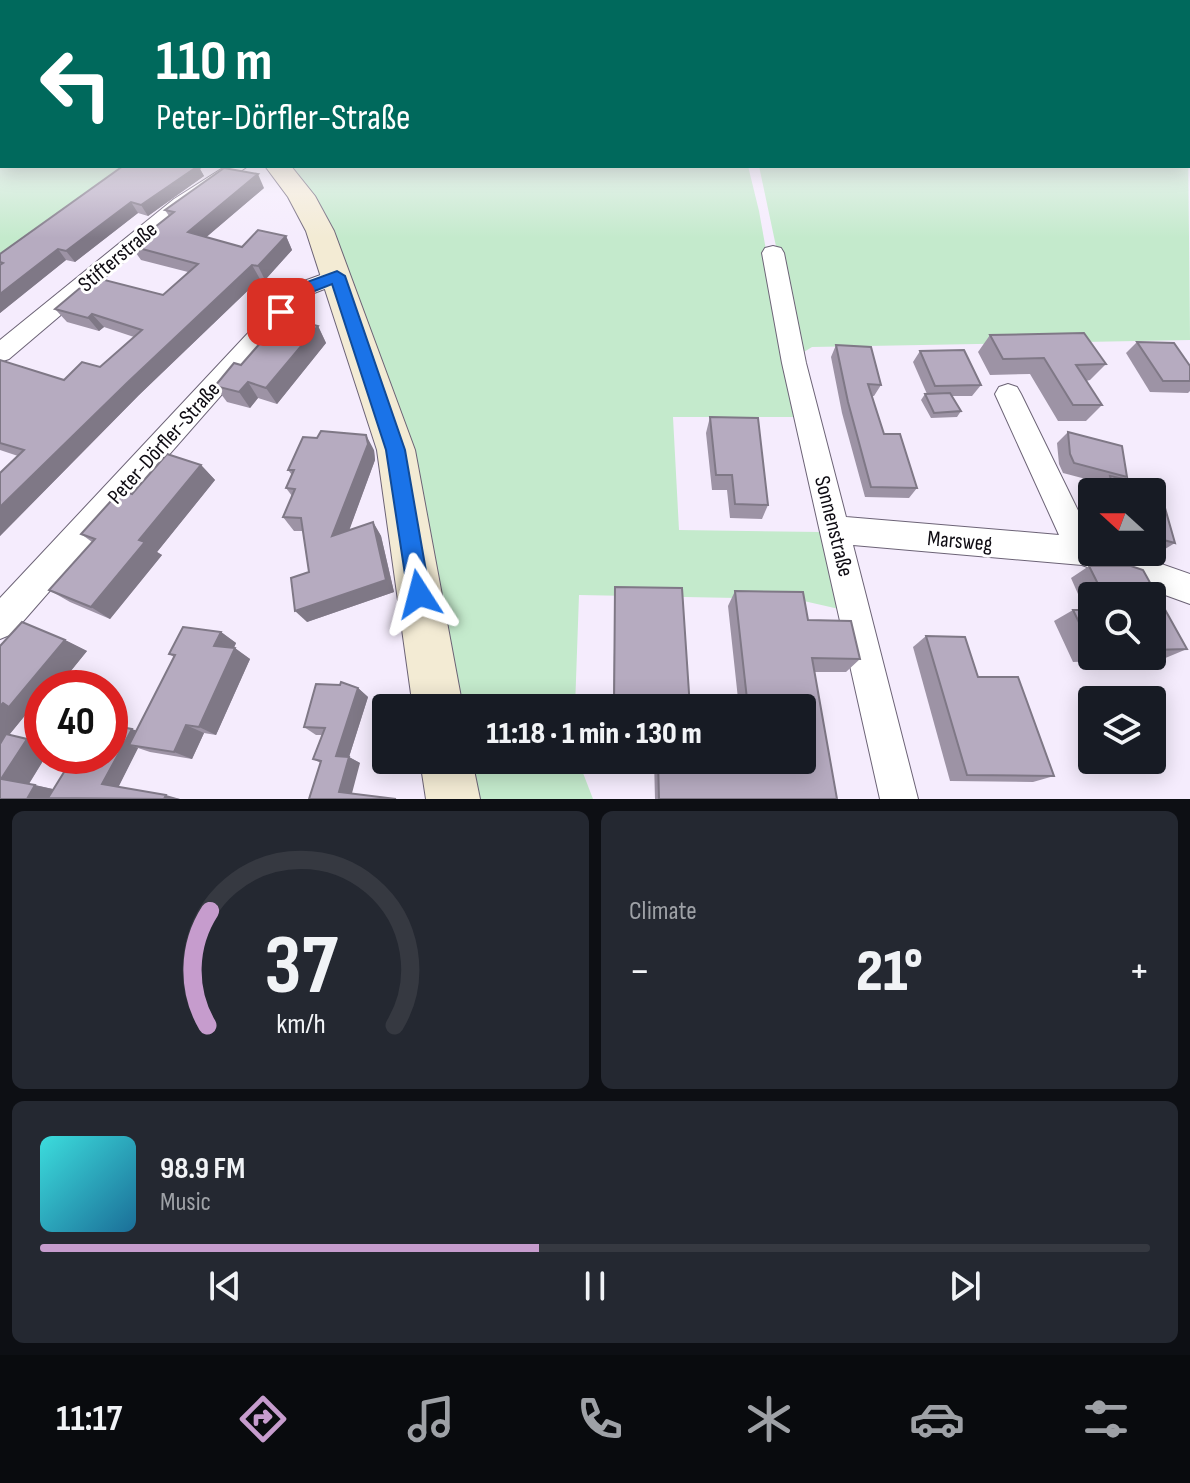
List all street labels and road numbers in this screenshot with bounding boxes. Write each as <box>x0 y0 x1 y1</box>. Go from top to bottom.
street label: Stifterstraße <box>73 216 163 298</box>
street label: Peter-Dörfler-Straße <box>102 376 226 510</box>
street label: Sonnenstraße <box>808 473 859 579</box>
street label: Marsweg <box>926 525 994 558</box>

